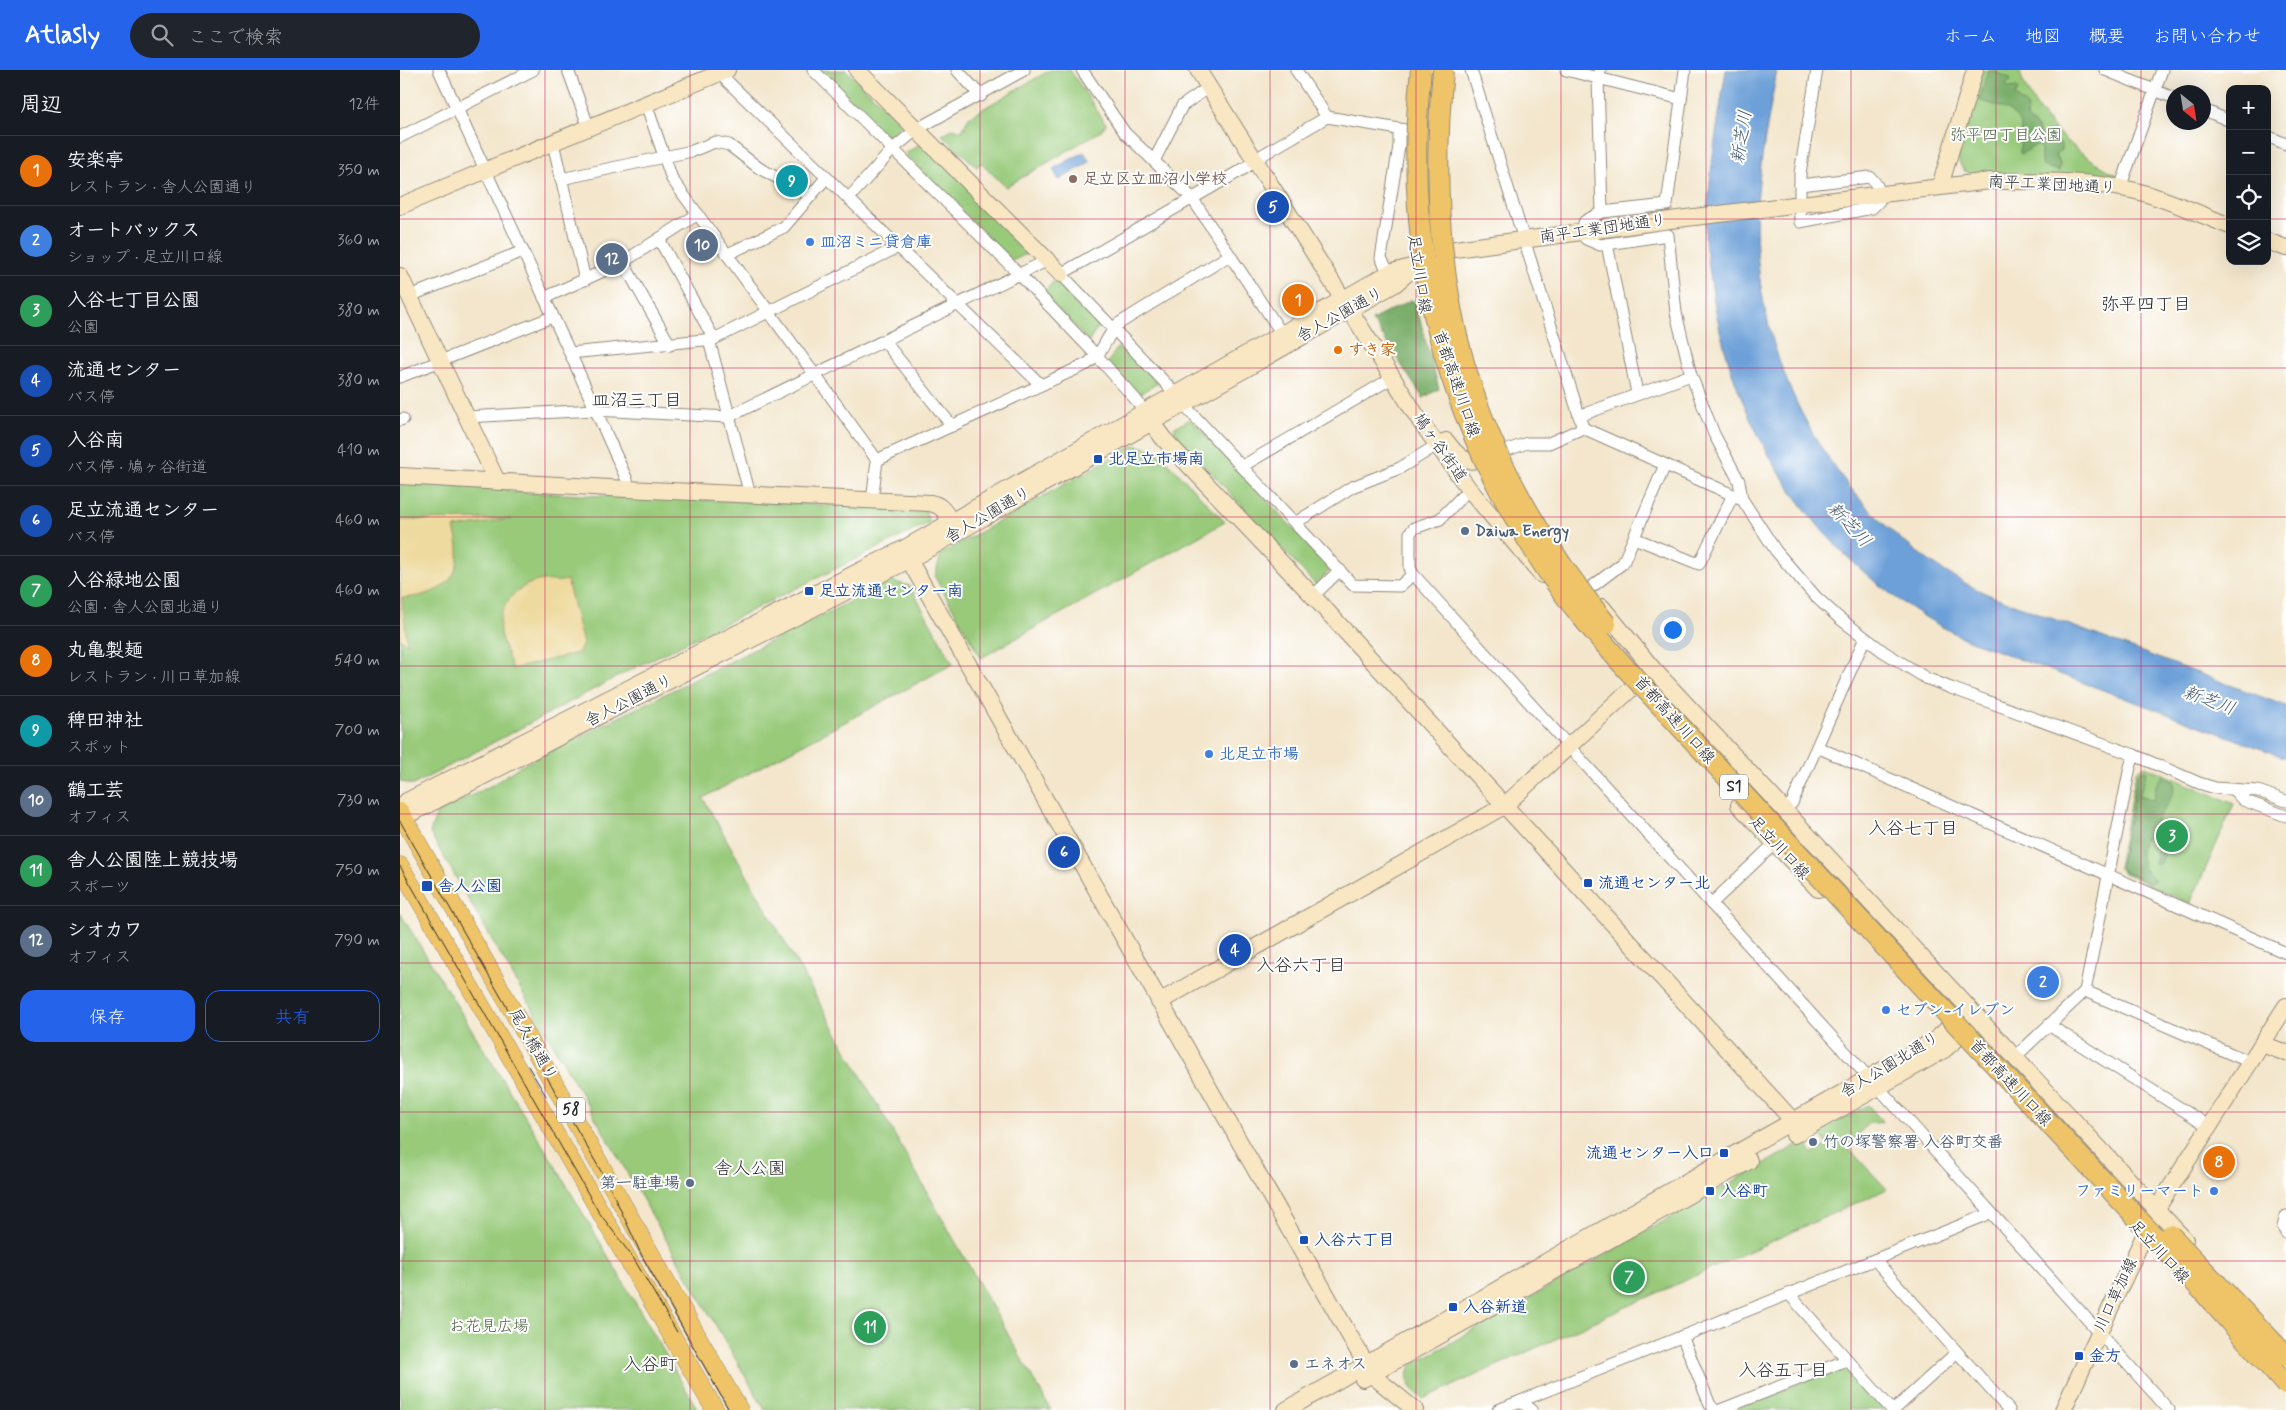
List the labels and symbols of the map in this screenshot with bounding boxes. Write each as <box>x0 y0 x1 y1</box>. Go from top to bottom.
north arrow <box>2166 85 2211 130</box>
water label: 新芝川 <box>1726 108 1758 166</box>
park label: 弥平四丁目公園 <box>1950 125 2062 146</box>
pin: 9 <box>776 162 808 200</box>
place label: 足立区立皿沼小学校 <box>1083 169 1227 190</box>
street label: 南平工業団地通り <box>1988 171 2116 199</box>
marker: 足立区立皿沼小学校 <box>1067 173 1079 185</box>
pin: 5 <box>1257 188 1289 226</box>
street label: 南平工業団地通り <box>1538 210 1668 248</box>
pin: 10 <box>686 226 718 264</box>
place label: 皿沼ミニ貸倉庫 <box>820 232 932 253</box>
street label: 足立川口線 <box>1402 233 1436 315</box>
marker: 皿沼ミニ貸倉庫 <box>804 236 816 248</box>
pin: 12 <box>596 240 628 278</box>
pin: 1 <box>1282 281 1314 319</box>
street label: 舎人公園通り <box>1293 283 1387 347</box>
district label: 弥平四丁目 <box>2101 293 2191 317</box>
street label: 首都高速川口線 <box>1428 328 1484 440</box>
place label: すき家 <box>1348 340 1396 361</box>
marker: すき家 <box>1332 344 1344 356</box>
district label: 皿沼三丁目 <box>592 389 682 413</box>
street label: 鳩ヶ谷街道 <box>1408 409 1472 487</box>
place label: 北足立市場南 <box>1108 449 1204 470</box>
marker: 北足立市場南 <box>1092 453 1104 465</box>
street label: 舎人公園通り <box>941 482 1035 548</box>
water label: 新芝川 <box>1822 497 1876 553</box>
place label: Daiwa Energy <box>1475 521 1570 544</box>
marker: Daiwa Energy <box>1459 525 1471 537</box>
place label: 足立流通センター南 <box>819 581 963 602</box>
marker: 足立流通センター南 <box>803 585 815 597</box>
your location <box>1660 617 1686 643</box>
street label: 舎人公園通り <box>581 670 677 732</box>
street label: 首都高速川口線 <box>1629 671 1719 769</box>
water label: 新芝川 <box>2180 680 2238 722</box>
place label: 北足立市場 <box>1219 744 1299 765</box>
marker: 北足立市場 <box>1203 748 1215 760</box>
road number: S1 <box>1720 774 1748 800</box>
street label: 足立川口線 <box>1744 812 1814 884</box>
district label: 入谷七丁目 <box>1868 817 1958 841</box>
pin: 3 <box>2156 817 2188 855</box>
pin: 6 <box>1048 833 1080 871</box>
place label: 流通センター北 <box>1598 873 1710 894</box>
place label: 舎人公園 <box>438 876 502 897</box>
marker: 流通センター北 <box>1582 877 1594 889</box>
marker: 舎人公園 <box>420 879 434 893</box>
pin: 4 <box>1219 931 1251 969</box>
district label: 入谷六丁目 <box>1256 954 1346 978</box>
pin: 2 <box>2027 963 2059 1001</box>
place label: セブン-イレブン <box>1896 1000 2015 1021</box>
marker: セブン-イレブン <box>1880 1004 1892 1016</box>
street label: 尾久橋通り <box>504 1005 562 1085</box>
street label: 舎人公園北通り <box>1837 1027 1943 1103</box>
street label: 首都高速川口線 <box>1964 1035 2056 1131</box>
road number: 58 <box>557 1098 585 1122</box>
place label: 竹の塚警察署 入谷町交番 <box>1823 1132 2003 1153</box>
marker: 竹の塚警察署 入谷町交番 <box>1807 1136 1819 1148</box>
place label: 流通センター入口 <box>1586 1143 1714 1164</box>
pin: 8 <box>2203 1143 2235 1181</box>
marker: 流通センター入口 <box>1718 1147 1730 1159</box>
district label: 舎人公園 <box>714 1157 786 1181</box>
place label: 第一駐車場 <box>600 1173 680 1194</box>
marker: 第一駐車場 <box>684 1177 696 1189</box>
place label: 入谷町 <box>1720 1181 1768 1202</box>
place label: ファミリーマート <box>2075 1181 2204 1202</box>
marker: 入谷町 <box>1704 1185 1716 1197</box>
marker: ファミリーマート <box>2208 1185 2220 1197</box>
street label: 足立川口線 <box>2124 1216 2194 1288</box>
place label: 入谷六丁目 <box>1314 1230 1394 1251</box>
marker: 入谷六丁目 <box>1298 1234 1310 1246</box>
street label: 川口草加線 <box>2090 1254 2142 1336</box>
pin: 7 <box>1613 1258 1645 1296</box>
place label: 入谷新道 <box>1463 1297 1527 1318</box>
marker: 入谷新道 <box>1447 1301 1459 1313</box>
pin: 11 <box>854 1308 886 1346</box>
park label: お花見広場 <box>449 1316 529 1337</box>
place label: 金方 <box>2089 1346 2121 1367</box>
marker: 金方 <box>2073 1350 2085 1362</box>
district label: 入谷町 <box>623 1353 677 1377</box>
place label: エネオス <box>1304 1354 1367 1375</box>
marker: エネオス <box>1288 1358 1300 1370</box>
district label: 入谷五丁目 <box>1738 1359 1828 1383</box>

